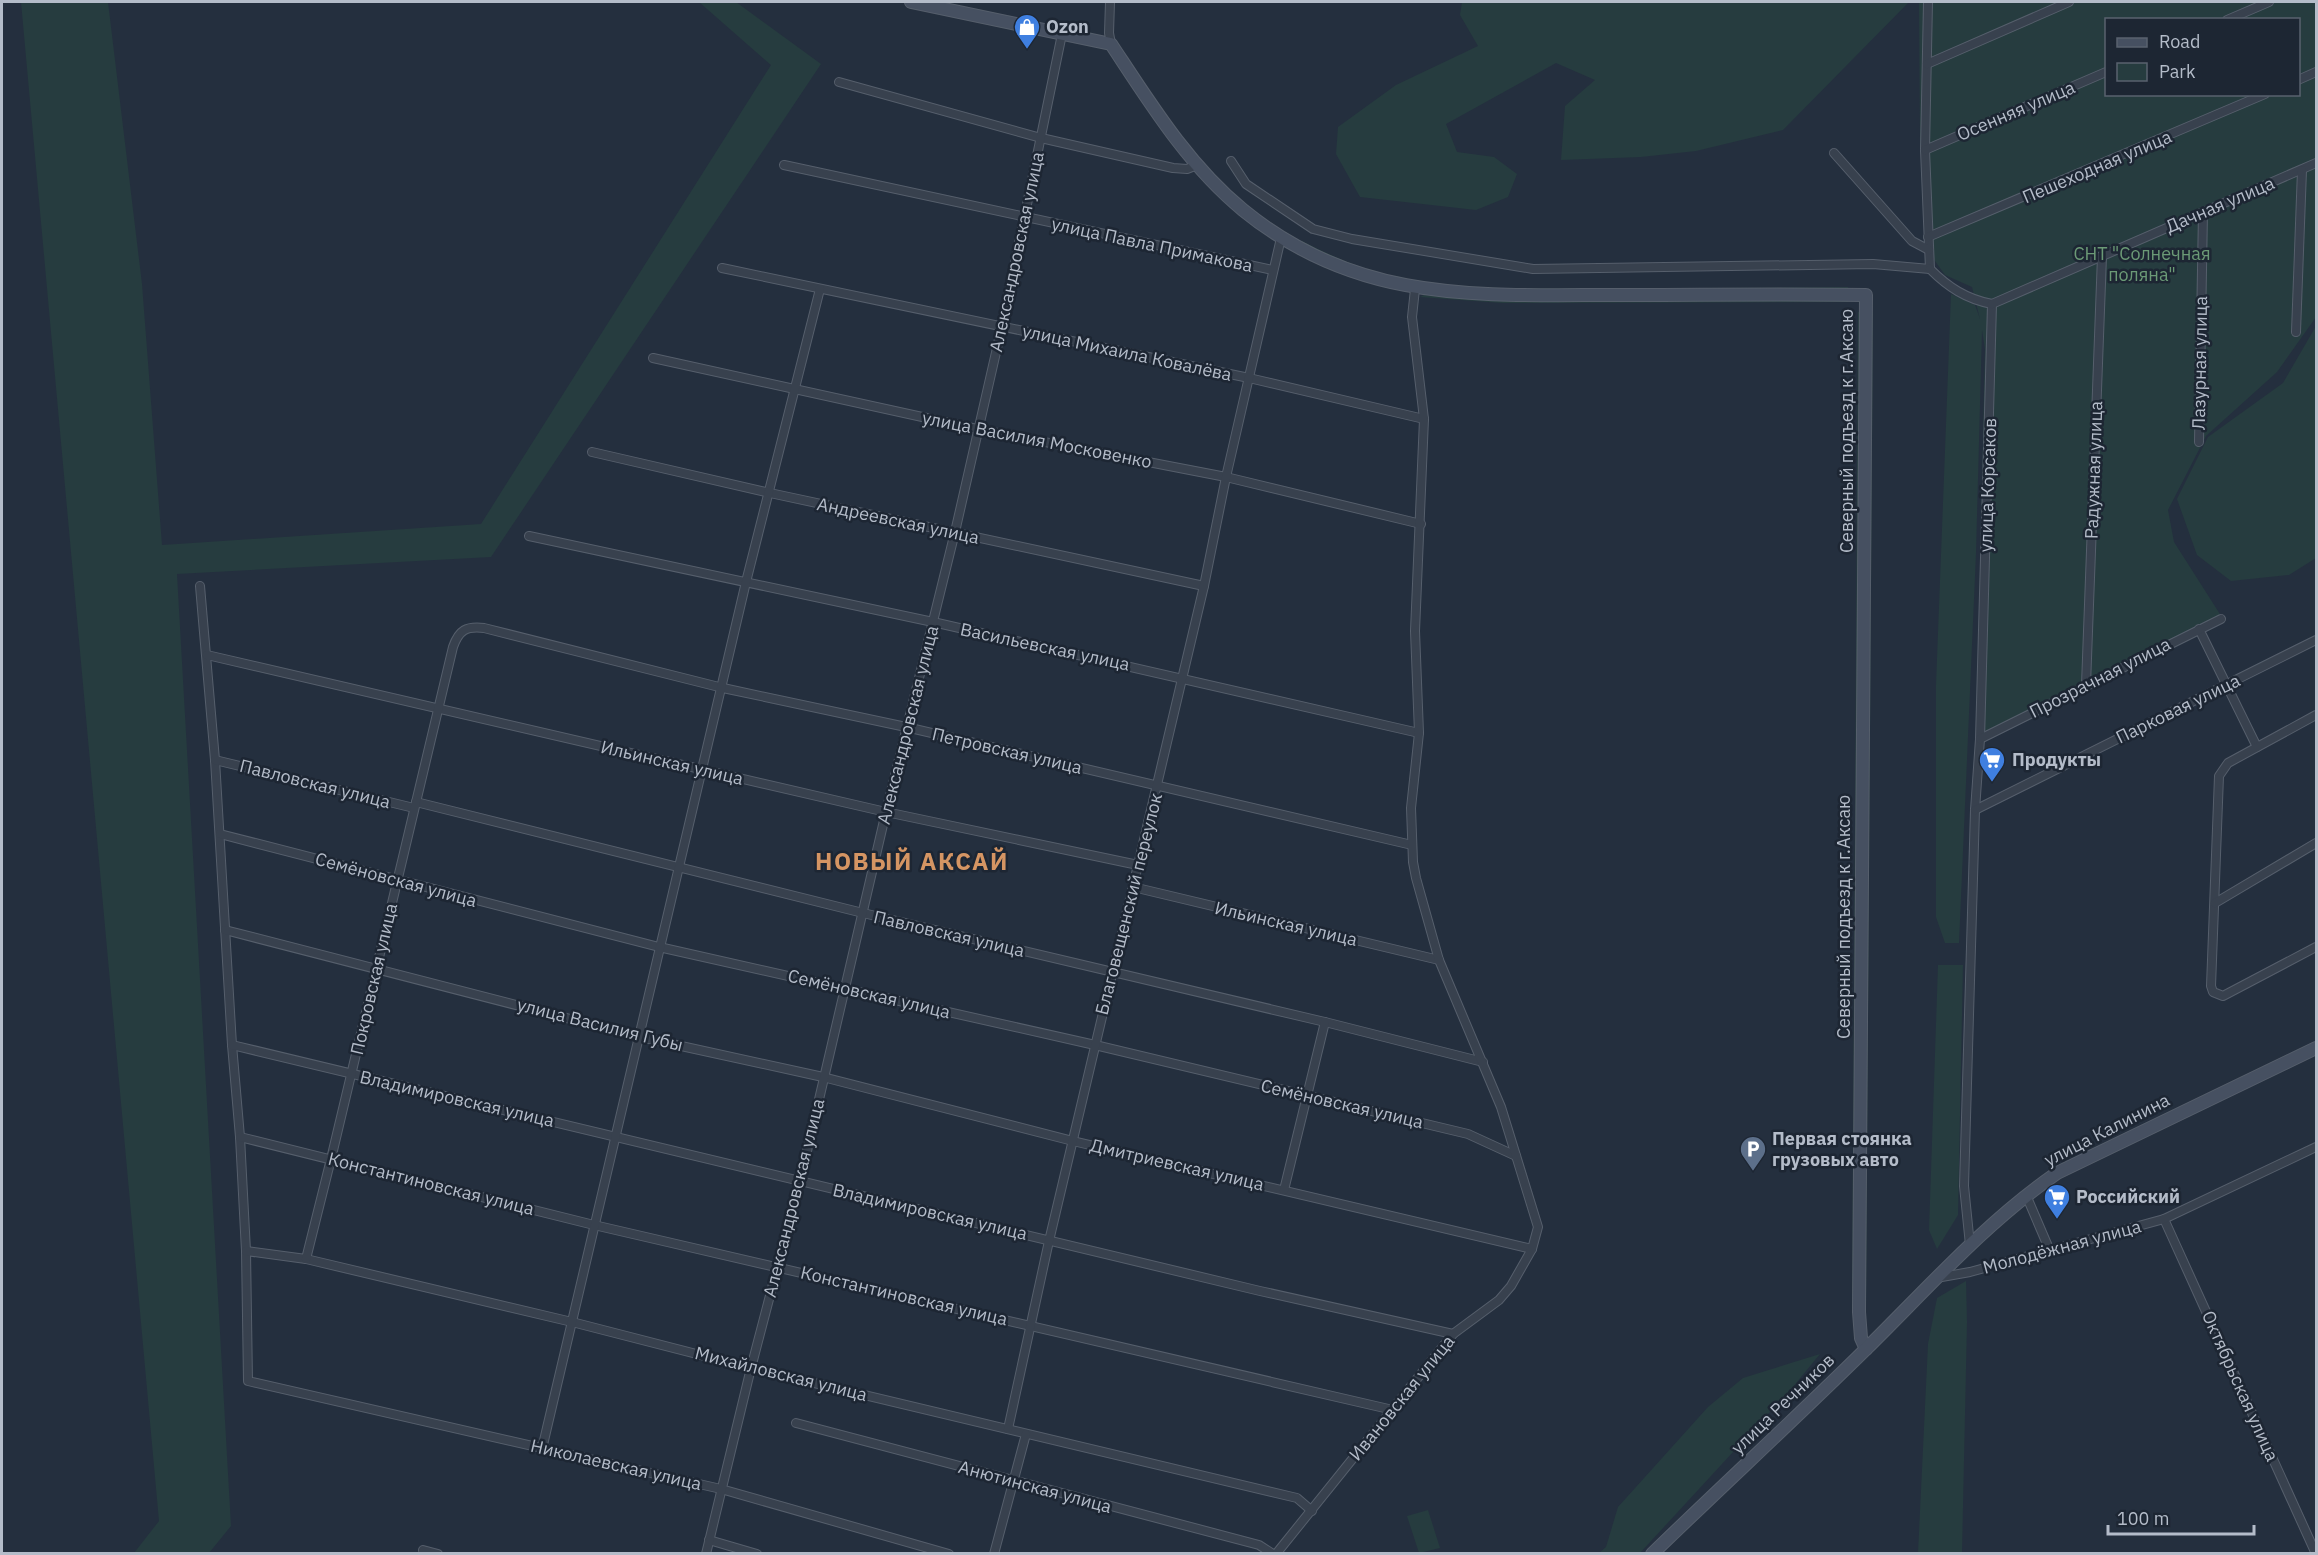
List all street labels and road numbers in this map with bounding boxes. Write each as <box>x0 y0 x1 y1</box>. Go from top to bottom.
street label: Осенняя улица <box>1953 75 2079 146</box>
street label: Пешеходная улица <box>2019 125 2175 208</box>
street label: Александровская улица <box>984 149 1049 354</box>
street label: Дачная улица <box>2162 171 2278 238</box>
street label: улица Павла Примакова <box>1049 212 1255 277</box>
street label: Лазурная улица <box>2187 295 2212 430</box>
street label: Северный подъезд к г.Аксаю <box>1835 309 1858 553</box>
street label: улица Михаила Ковалёва <box>1020 319 1234 386</box>
street label: Радужная улица <box>2080 400 2107 539</box>
street label: улица Василия Московенко <box>920 406 1154 473</box>
street label: улица Корсаков <box>1974 417 2001 553</box>
street label: Андреевская улица <box>815 492 982 549</box>
street label: Васильевская улица <box>958 617 1132 676</box>
street label: Александровская улица <box>872 623 943 827</box>
street label: Прозрачная улица <box>2025 632 2175 723</box>
street label: Парковая улица <box>2112 668 2244 749</box>
street label: Петровская улица <box>930 722 1085 779</box>
street label: Ильинская улица <box>599 735 746 790</box>
street label: Павловская улица <box>237 754 393 813</box>
street label: Благовещенский переулок <box>1090 791 1167 1017</box>
street label: Северный подъезд к г.Аксаю <box>1832 795 1855 1039</box>
street label: Семёновская улица <box>313 847 480 912</box>
street label: Ильинская улица <box>1213 896 1360 951</box>
street label: Покровская улица <box>345 900 402 1057</box>
street label: Павловская улица <box>871 905 1027 962</box>
street label: Семёновская улица <box>786 964 953 1024</box>
street label: улица Василия Губы <box>515 993 685 1056</box>
street label: Владимировская улица <box>358 1065 557 1132</box>
street label: Семёновская улица <box>1259 1074 1426 1134</box>
street label: улица Калинина <box>2040 1088 2174 1171</box>
street label: Александровская улица <box>758 1096 829 1300</box>
street label: Дмитриевская улица <box>1088 1133 1267 1196</box>
street label: Константиновская улица <box>326 1147 537 1220</box>
street label: Владимировская улица <box>831 1178 1030 1245</box>
street label: Молодёжная улица <box>1980 1214 2144 1279</box>
street label: Константиновская улица <box>798 1261 1010 1331</box>
street label: Октябрьская улица <box>2197 1307 2284 1465</box>
street label: Ивановская улица <box>1344 1330 1460 1465</box>
street label: Михайловская улица <box>693 1341 870 1406</box>
street label: улица Речников <box>1726 1348 1839 1459</box>
street label: Николаевская улица <box>528 1434 704 1495</box>
street label: Анютинская улица <box>956 1455 1115 1518</box>

